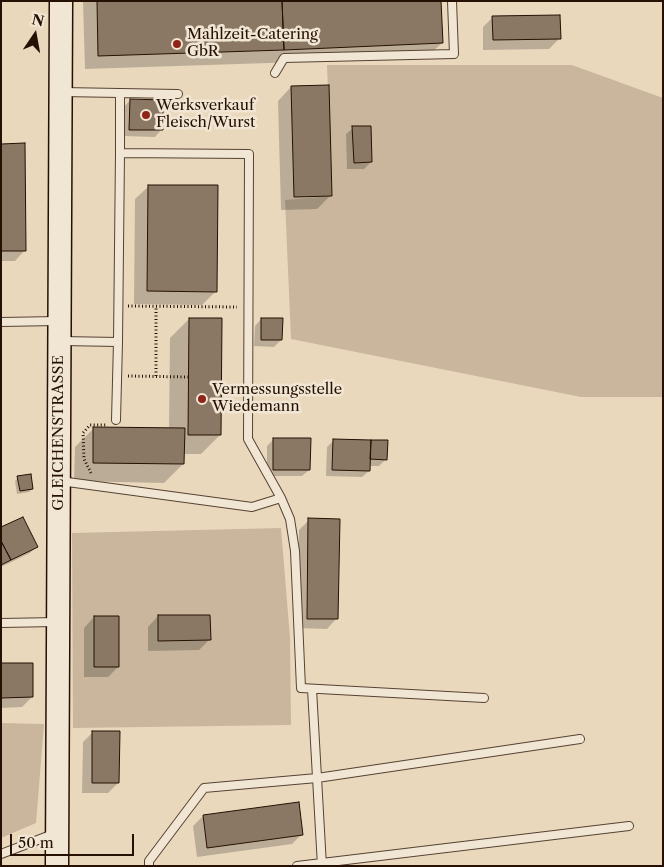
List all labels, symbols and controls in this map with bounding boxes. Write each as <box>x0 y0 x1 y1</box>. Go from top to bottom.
north arrow <box>10 10 60 60</box>
text: N <box>30 10 46 30</box>
place label: Mahlzeit-Catering GbR <box>187 26 318 61</box>
marker: Mahlzeit-Catering GbR <box>171 38 183 50</box>
place label: Werksverkauf Fleisch/Wurst <box>156 97 255 132</box>
marker: Werksverkauf Fleisch/Wurst <box>140 109 152 121</box>
street label: GLEICHENSTRASSE <box>50 355 68 511</box>
place label: Vermessungsstelle Wiedemann <box>212 381 342 416</box>
marker: Vermessungsstelle Wiedemann <box>196 393 208 405</box>
scale bar <box>12 824 136 856</box>
text: 50 m <box>18 833 54 852</box>

